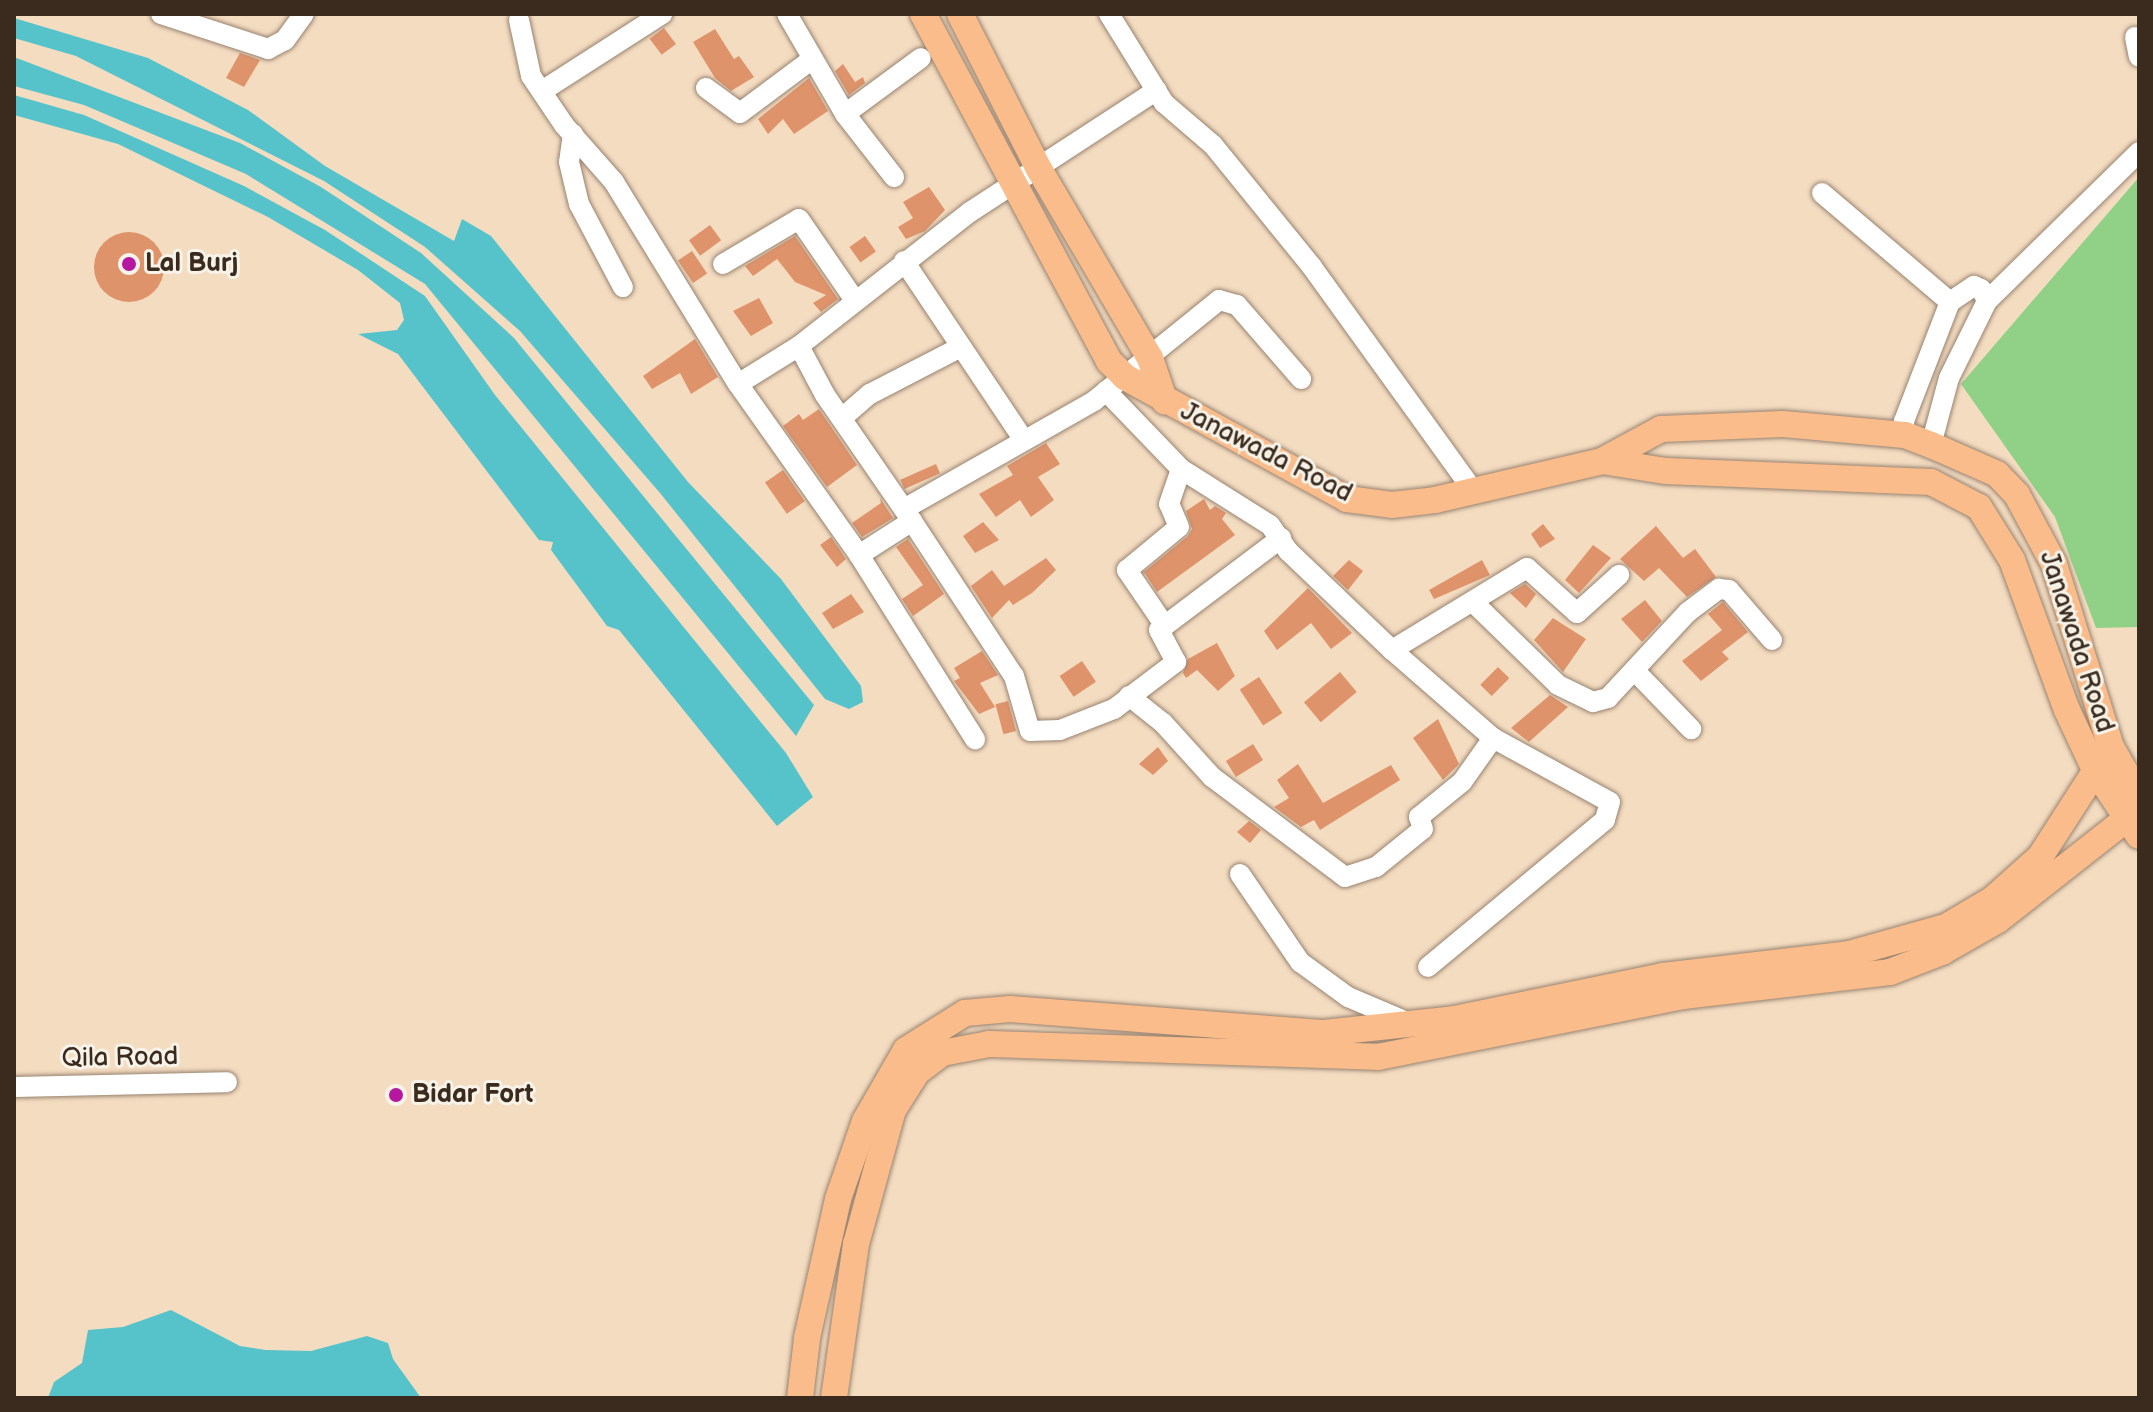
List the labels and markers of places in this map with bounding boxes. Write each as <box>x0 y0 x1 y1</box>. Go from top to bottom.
place label: Lal Burj <box>145 248 238 280</box>
marker: Lal Burj <box>120 255 138 273</box>
place label: Bidar Fort <box>412 1079 533 1111</box>
marker: Bidar Fort <box>387 1086 405 1104</box>

